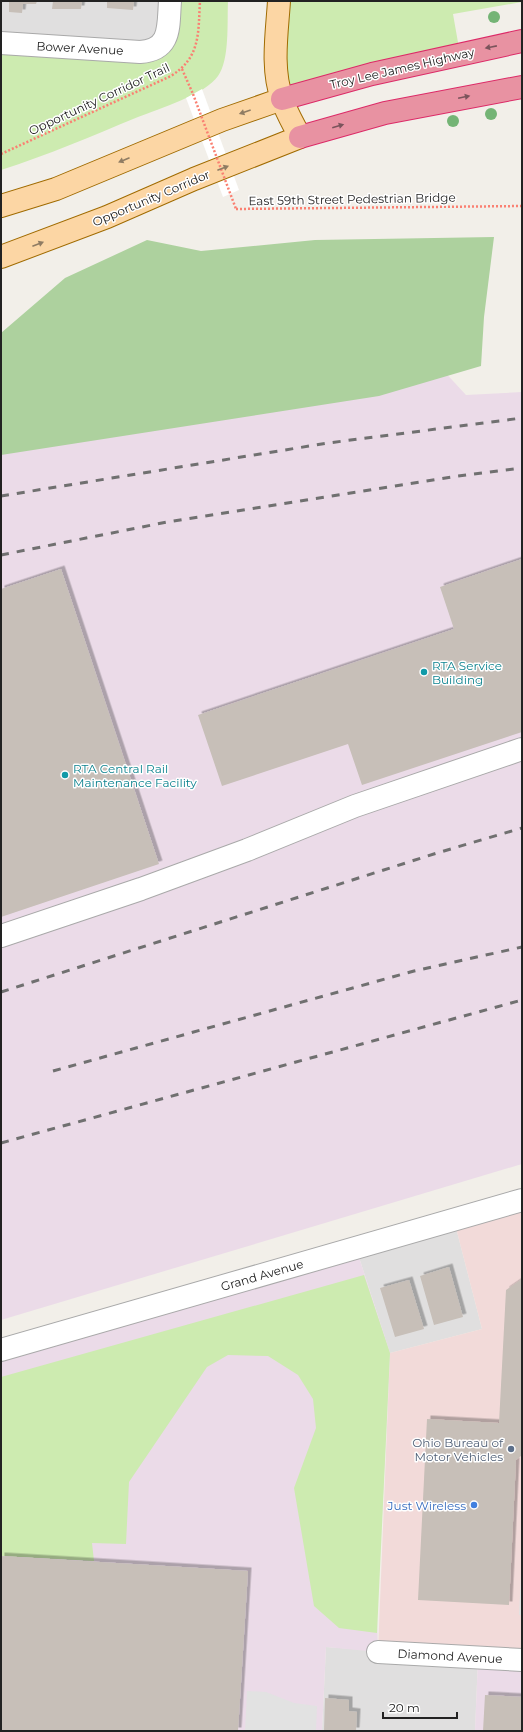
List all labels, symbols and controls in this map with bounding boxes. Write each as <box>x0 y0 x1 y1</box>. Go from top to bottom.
street label: Bower Avenue <box>36 38 124 58</box>
street label: Troy Lee James Highway <box>328 44 476 92</box>
one-way arrow <box>485 45 497 51</box>
street label: Opportunity Corridor Trail <box>26 60 172 138</box>
one-way arrow <box>458 94 471 100</box>
one-way arrow <box>239 110 251 116</box>
one-way arrow <box>332 123 344 129</box>
one-way arrow <box>119 157 130 163</box>
one-way arrow <box>217 164 229 170</box>
street label: Opportunity Corridor <box>90 166 212 230</box>
street label: East 59th Street Pedestrian Bridge <box>248 190 456 208</box>
one-way arrow <box>32 240 44 246</box>
place label: RTA Service Building <box>432 658 502 687</box>
marker: RTA Service Building <box>419 667 429 677</box>
place label: RTA Central Rail Maintenance Facility <box>73 761 197 790</box>
marker: RTA Central Rail Maintenance Facility <box>60 770 70 780</box>
street label: Grand Avenue <box>219 1256 305 1294</box>
place label: Ohio Bureau of Motor Vehicles <box>412 1435 504 1464</box>
marker: Ohio Bureau of Motor Vehicles <box>506 1444 516 1454</box>
place label: Just Wireless <box>387 1498 466 1513</box>
marker: Just Wireless <box>469 1500 479 1510</box>
street label: Diamond Avenue <box>397 1646 503 1666</box>
scale bar <box>383 1694 457 1720</box>
text: 20 m <box>389 1700 420 1715</box>

